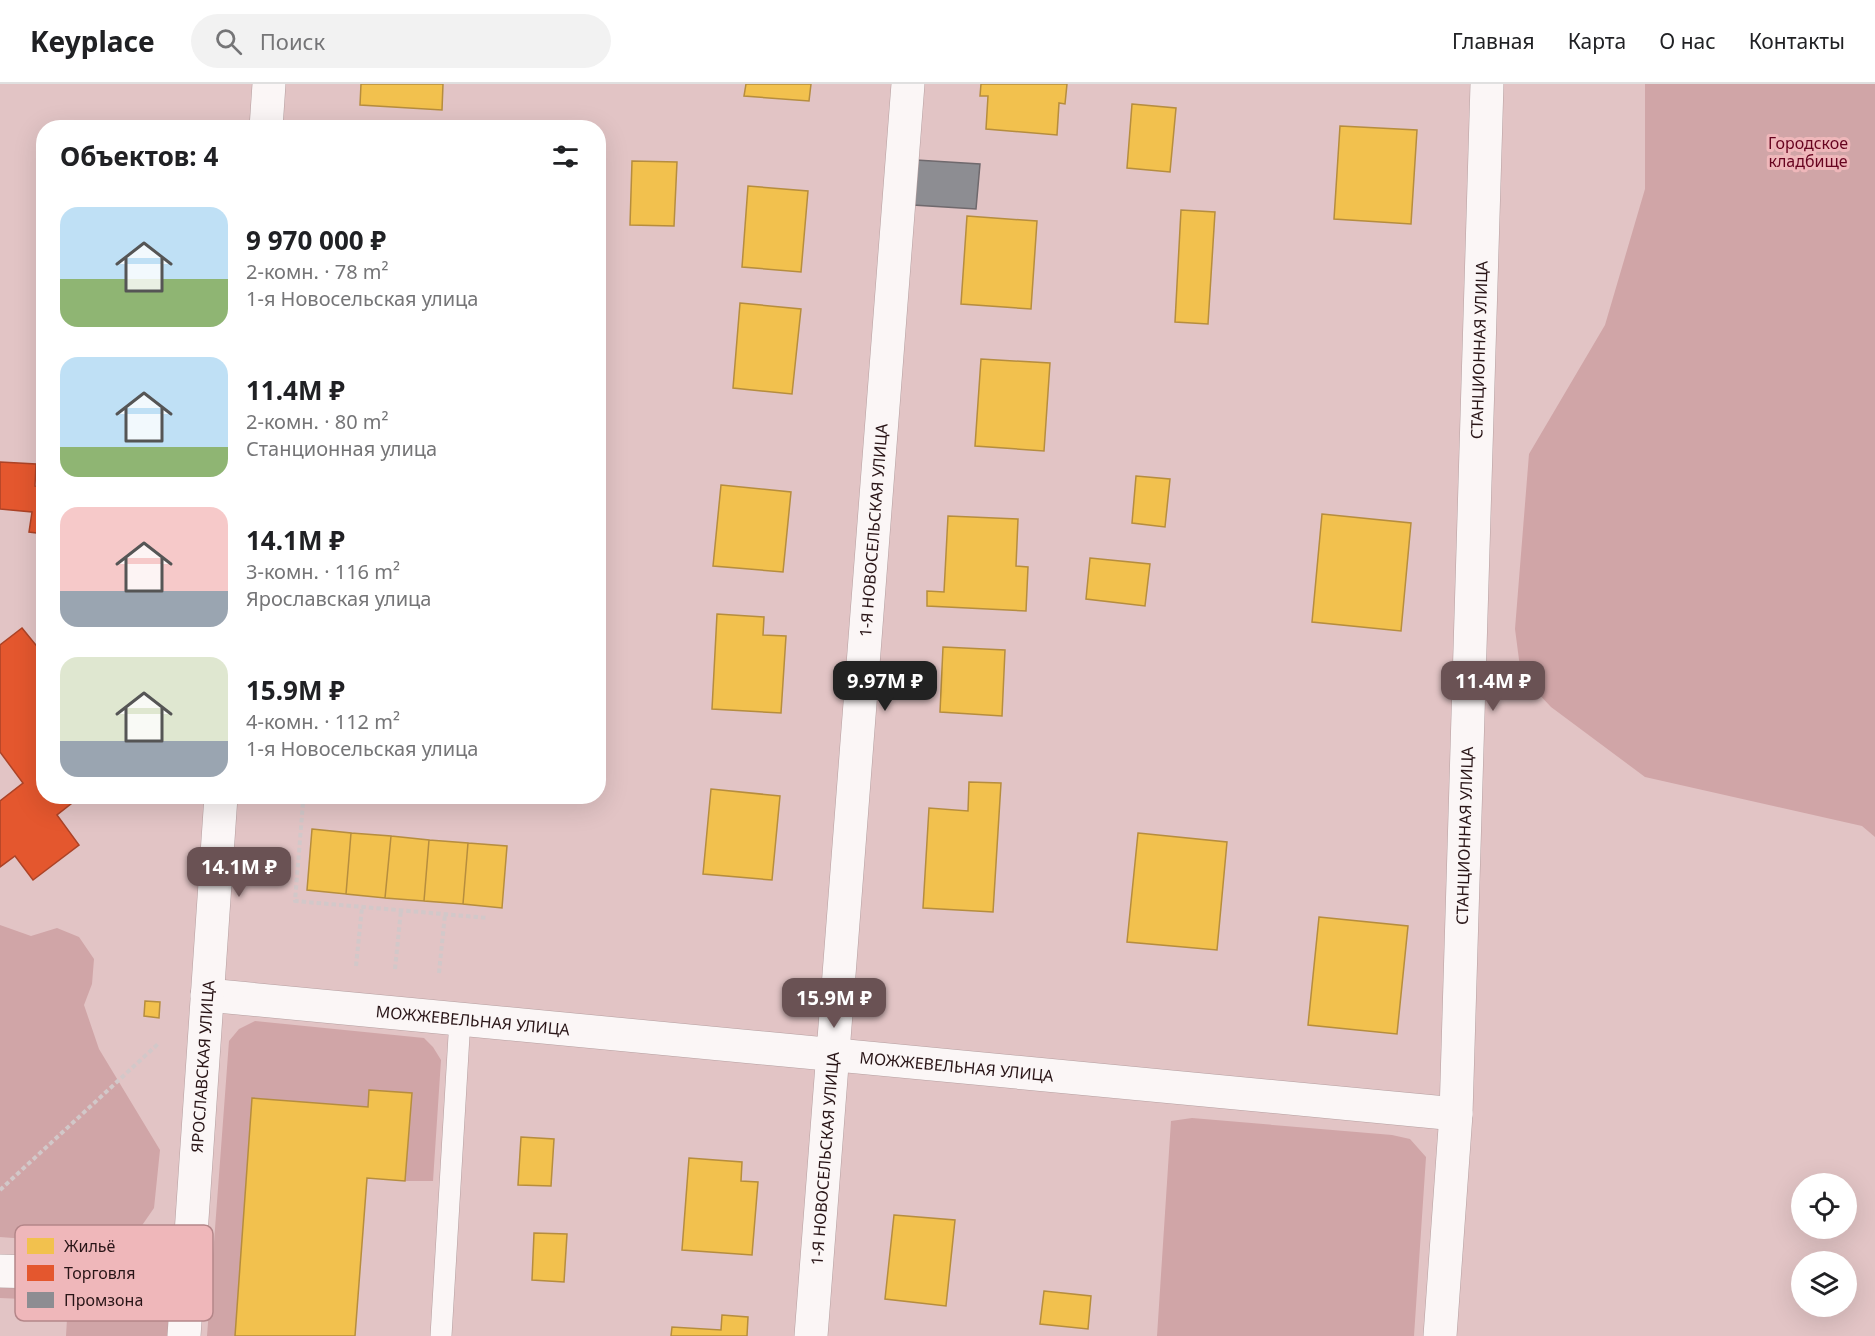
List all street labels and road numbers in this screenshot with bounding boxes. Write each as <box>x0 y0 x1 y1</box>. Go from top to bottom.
street label: СТАНЦИОННАЯ УЛИЦА <box>1465 260 1493 439</box>
street label: 1-Я НОВОСЕЛЬСКАЯ УЛИЦА <box>854 422 893 638</box>
street label: СТАНЦИОННАЯ УЛИЦА <box>1451 745 1478 925</box>
street label: ЯРОСЛАВСКАЯ УЛИЦА <box>186 979 219 1154</box>
street label: МОЖЖЕВЕЛЬНАЯ УЛИЦА <box>375 1000 572 1041</box>
street label: МОЖЖЕВЕЛЬНАЯ УЛИЦА <box>859 1046 1055 1087</box>
street label: 1-Я НОВОСЕЛЬСКАЯ УЛИЦА <box>806 1050 844 1266</box>

